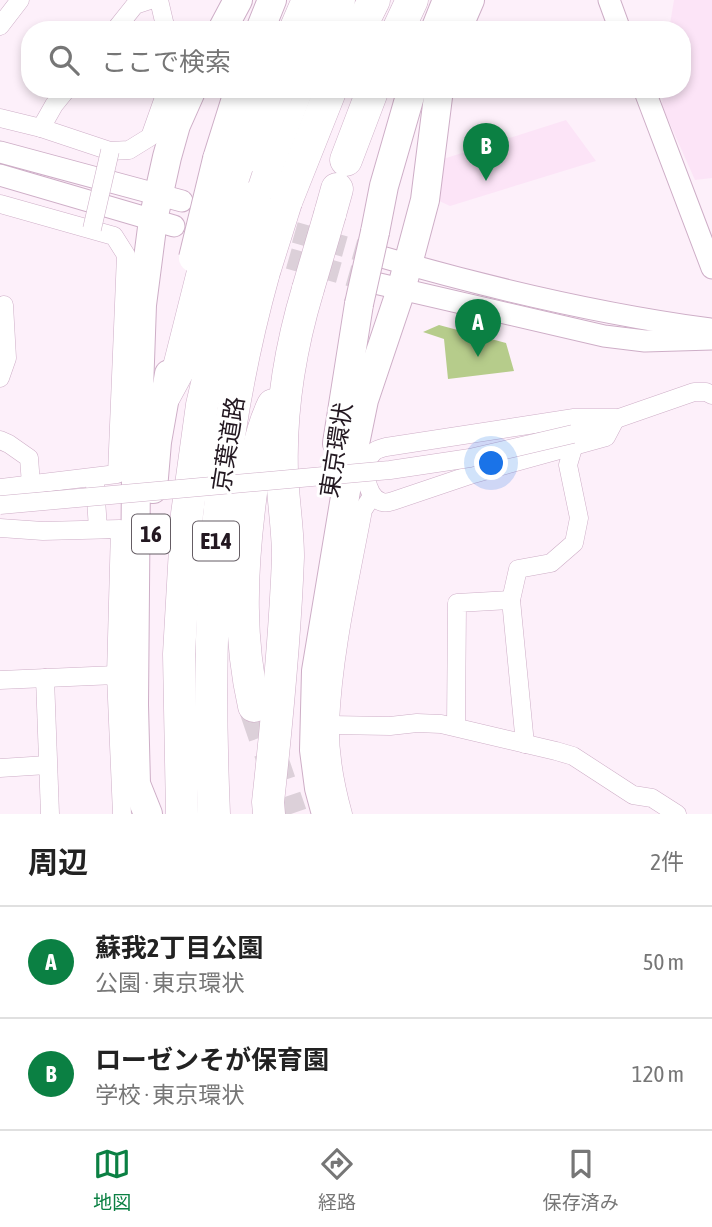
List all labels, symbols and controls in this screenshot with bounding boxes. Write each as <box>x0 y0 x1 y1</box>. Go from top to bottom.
search box <box>21 21 691 98</box>
icon: search <box>45 41 83 79</box>
text: ここで検索 <box>101 47 231 77</box>
pin: B <box>463 123 509 181</box>
pin: A <box>455 299 501 357</box>
street label: 京葉道路 <box>207 394 249 494</box>
street label: 東京環状 <box>315 400 357 500</box>
your location <box>474 446 508 480</box>
road number: 16 <box>132 514 170 554</box>
road number: E14 <box>193 522 239 561</box>
text: 周辺 <box>28 845 88 879</box>
text: 2件 <box>650 849 684 875</box>
text: 蘇我2丁目公園 <box>95 933 263 963</box>
text: A <box>45 949 57 975</box>
text: 50 m <box>643 949 684 975</box>
text: 公園 · 東京環状 <box>95 970 244 996</box>
text: ローゼンそが保育園 <box>95 1045 329 1075</box>
text: B <box>46 1061 56 1087</box>
text: 120 m <box>632 1061 684 1087</box>
text: 学校 · 東京環状 <box>95 1082 244 1108</box>
tab: 地図 <box>93 1145 131 1214</box>
tab: 経路 <box>318 1145 356 1214</box>
tab: 保存済み <box>543 1145 619 1214</box>

